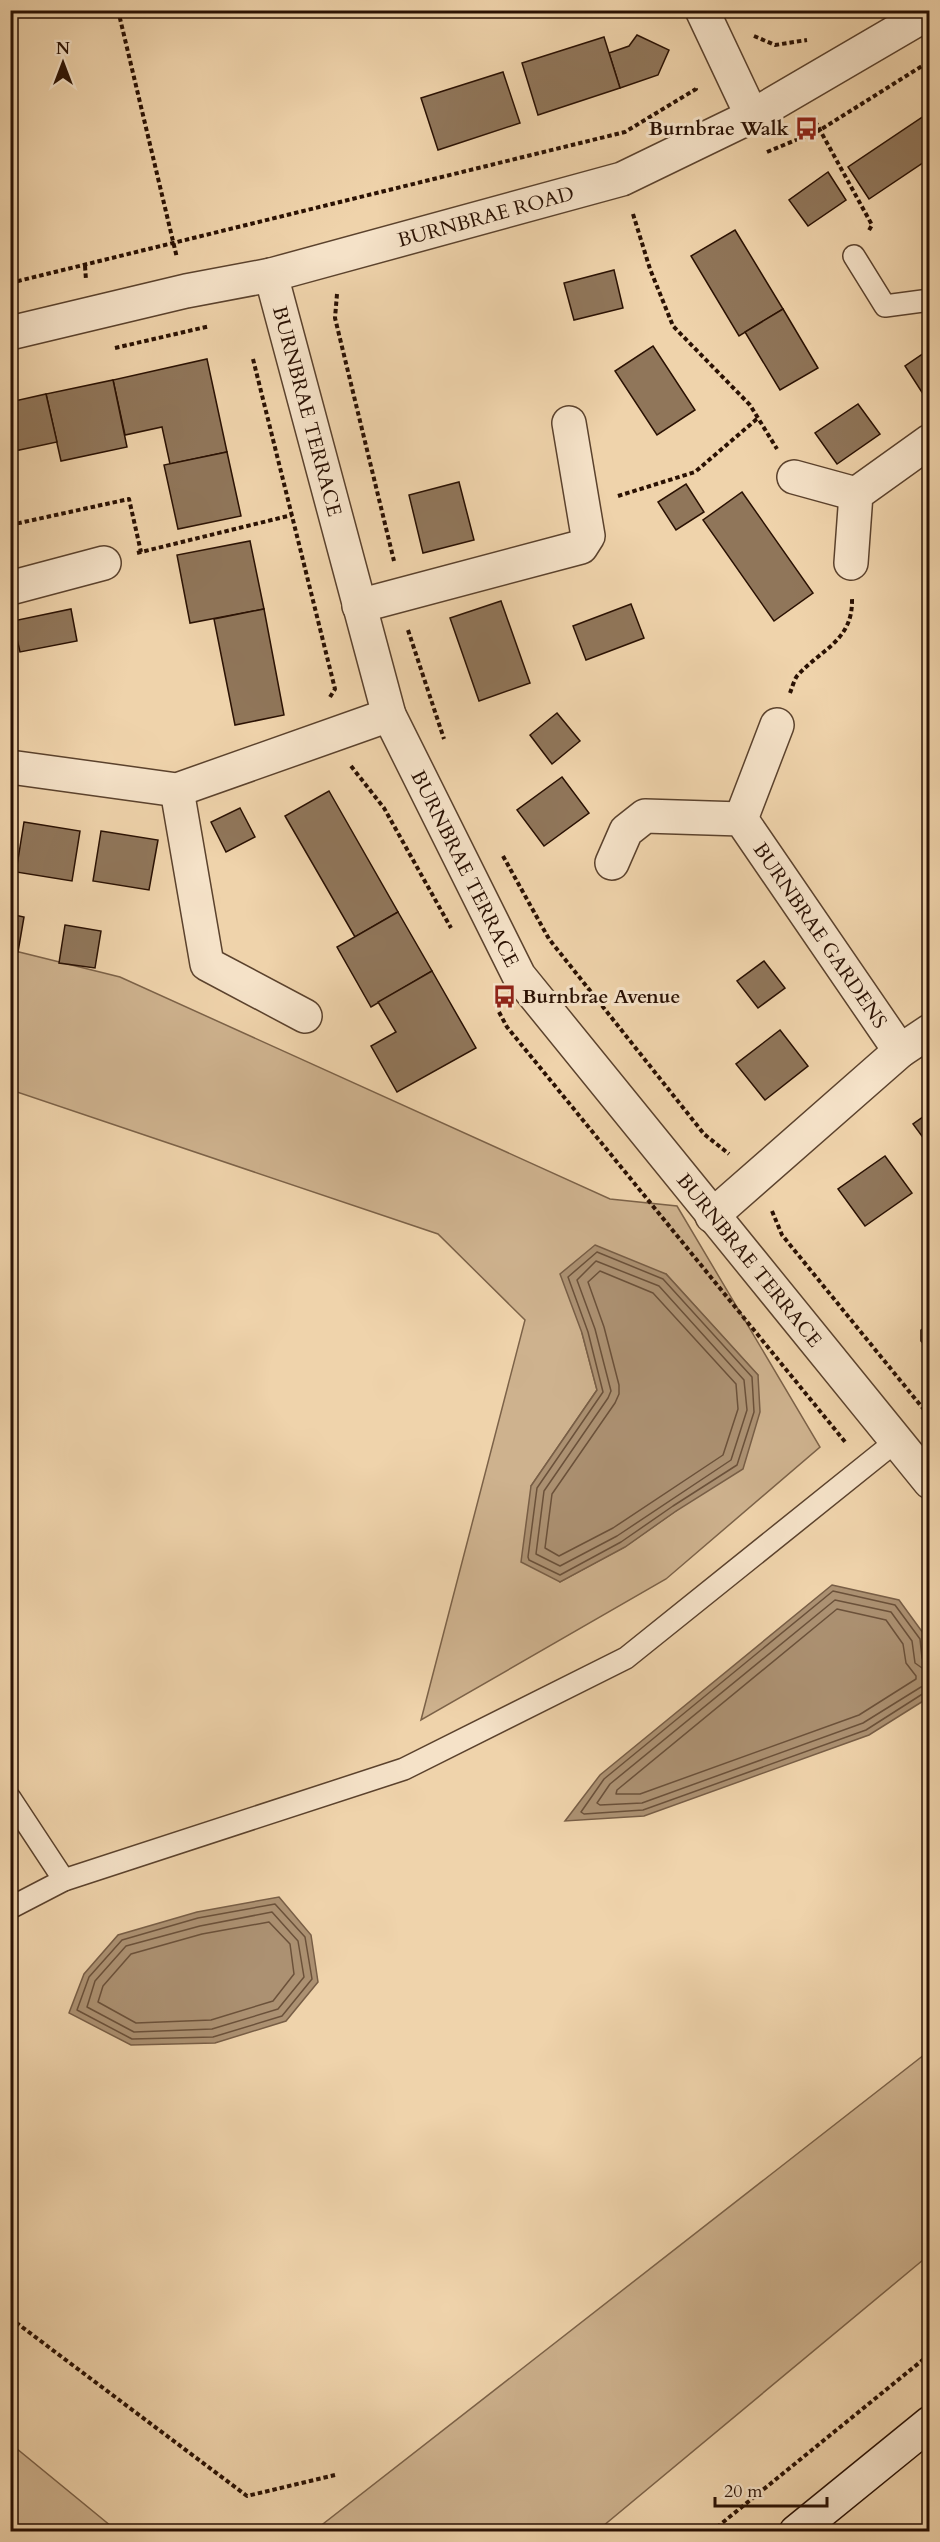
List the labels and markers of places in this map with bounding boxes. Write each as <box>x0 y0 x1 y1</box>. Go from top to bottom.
place label: Burnbrae Walk <box>649 115 790 142</box>
bus stop icon: Burnbrae Walk <box>794 115 820 141</box>
bus stop icon: Burnbrae Avenue <box>491 983 517 1009</box>
place label: Burnbrae Avenue <box>522 983 681 1010</box>

